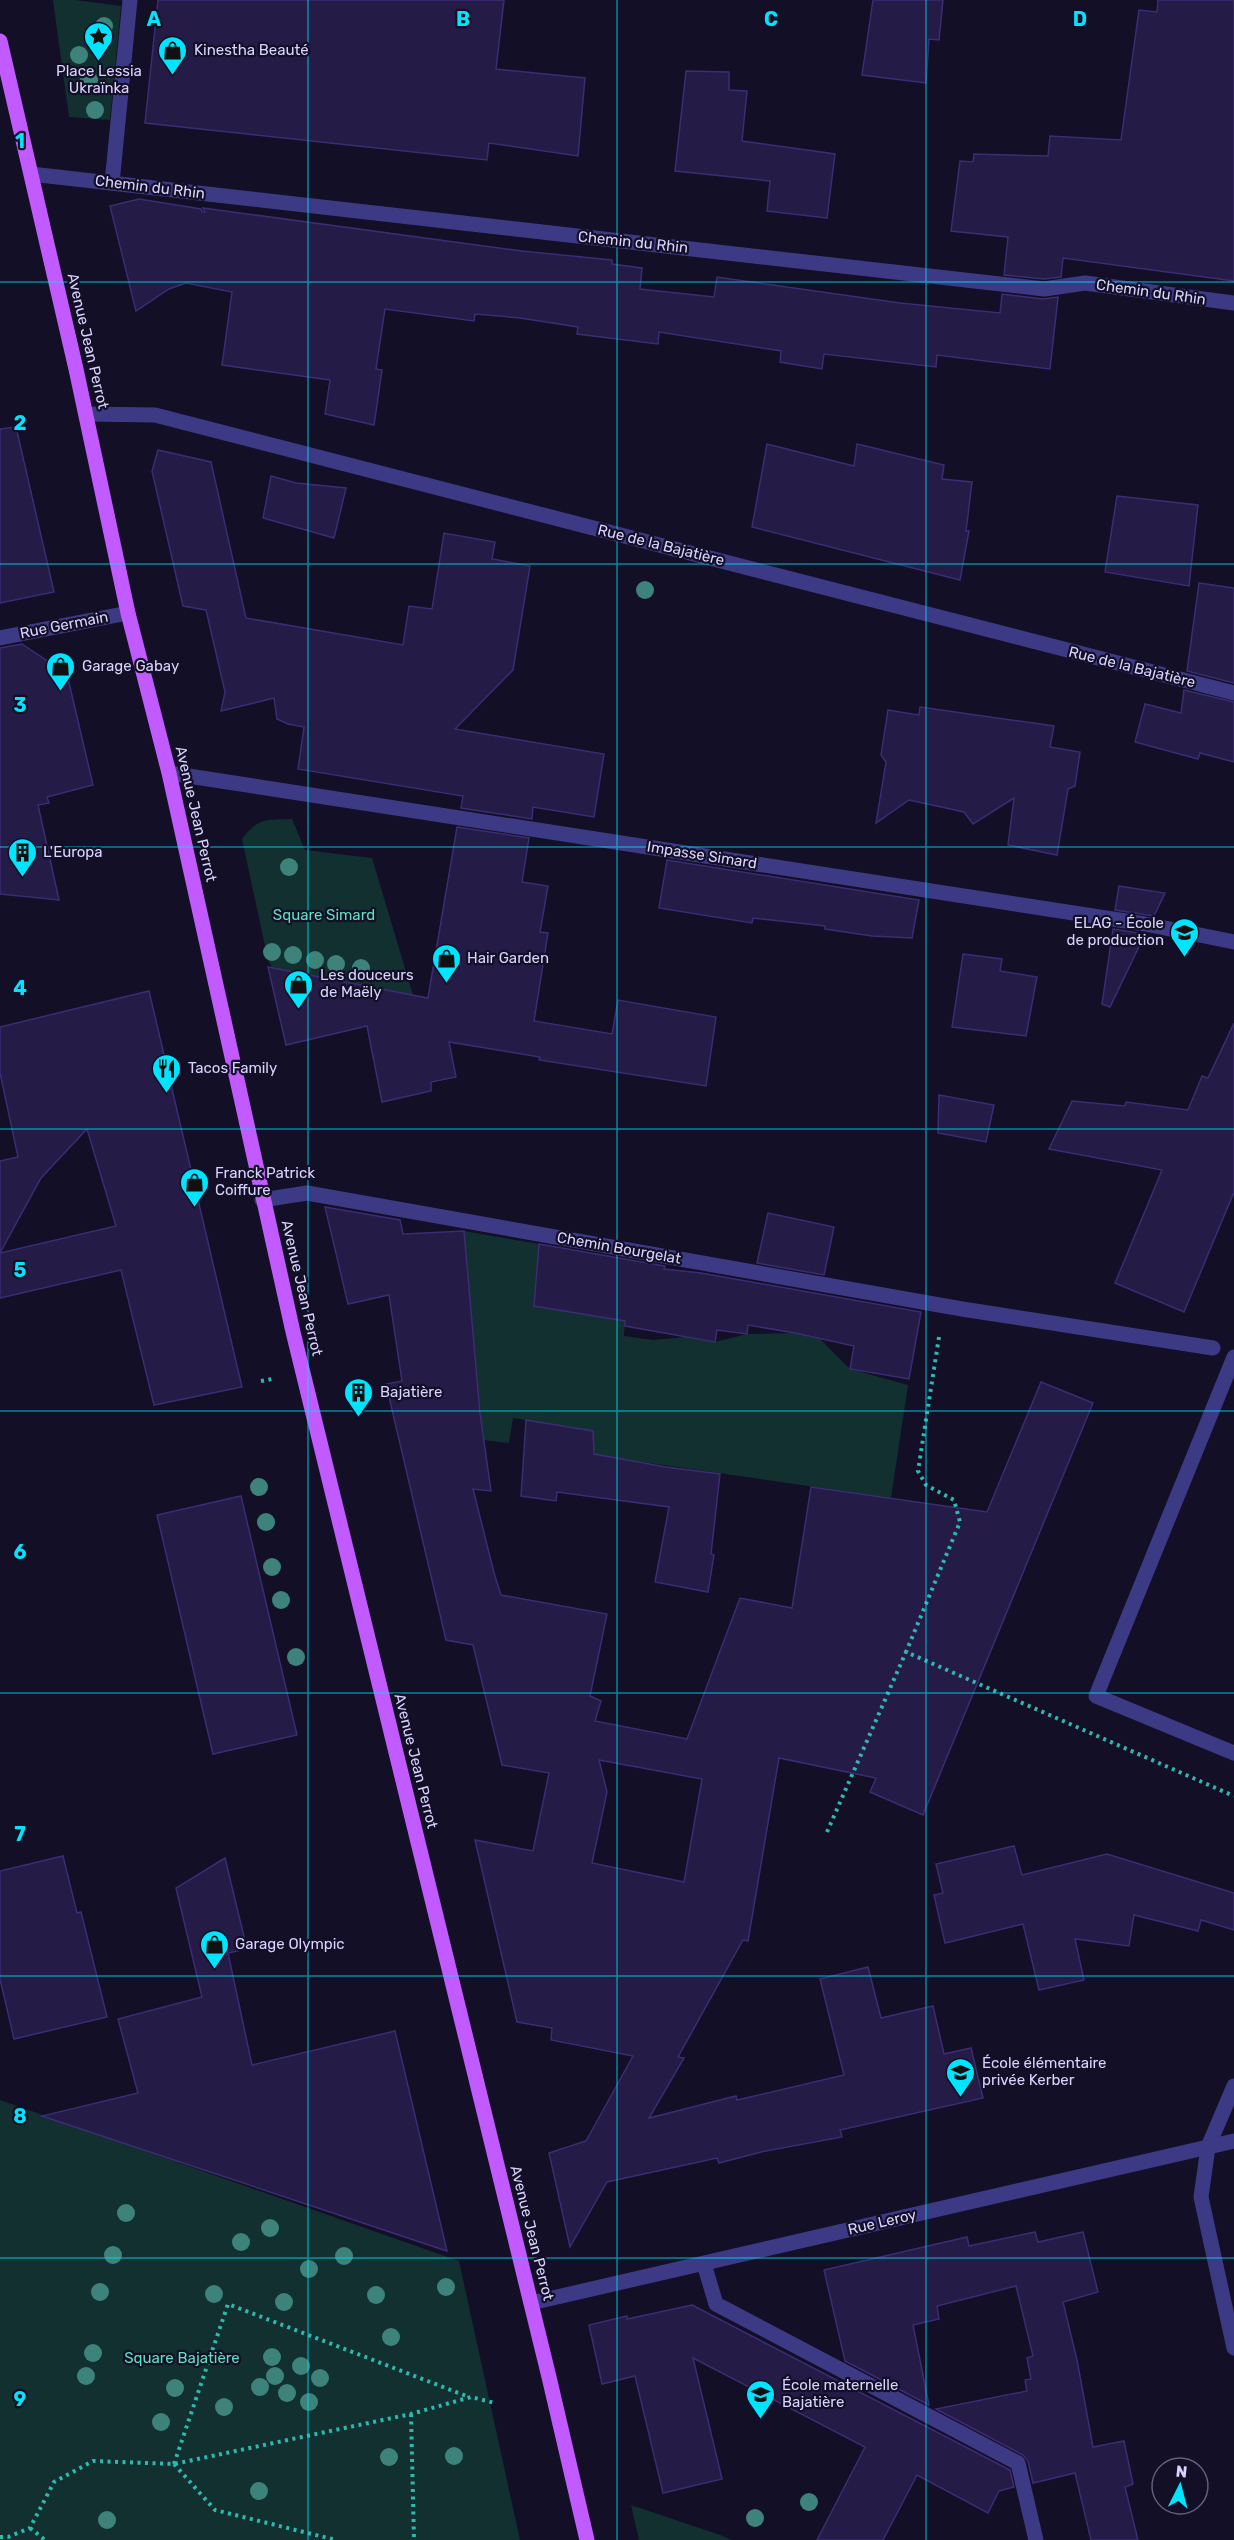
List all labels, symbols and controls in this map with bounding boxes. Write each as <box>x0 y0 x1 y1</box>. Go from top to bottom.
text: A <box>147 7 162 31</box>
text: B <box>456 7 470 31</box>
text: C <box>764 7 778 31</box>
text: D <box>1073 7 1087 31</box>
place icon: Place Lessia Ukraïnka <box>83 20 115 62</box>
shop icon: Kinestha Beauté <box>157 34 189 76</box>
place label: Kinestha Beauté <box>194 41 309 59</box>
place label: Place Lessia Ukraïnka <box>56 62 142 97</box>
text: 1 <box>15 129 25 153</box>
street label: Chemin du Rhin <box>94 171 206 203</box>
street label: Chemin du Rhin <box>577 227 689 257</box>
street label: Avenue Jean Perrot <box>64 271 112 411</box>
street label: Chemin du Rhin <box>1095 275 1207 309</box>
text: 2 <box>14 411 27 435</box>
street label: Rue de la Bajatière <box>596 521 726 569</box>
street label: Rue Germain <box>18 608 110 642</box>
street label: Rue de la Bajatière <box>1067 643 1197 691</box>
shop icon: Garage Gabay <box>45 650 77 692</box>
place label: Garage Gabay <box>82 657 179 675</box>
text: 3 <box>13 693 27 717</box>
street label: Avenue Jean Perrot <box>172 744 220 884</box>
building icon: L'Europa <box>6 836 38 878</box>
street label: Impasse Simard <box>646 837 758 873</box>
place label: L'Europa <box>43 843 103 861</box>
park label: Square Simard <box>273 906 375 924</box>
place label: ELAG - École de production <box>1066 914 1164 949</box>
school or university icon: ELAG - École de production <box>1169 916 1201 958</box>
shop icon: Hair Garden <box>430 942 462 984</box>
place label: Hair Garden <box>467 949 549 967</box>
place label: Les douceurs de Maëly <box>320 966 414 1001</box>
shop icon: Les douceurs de Maëly <box>283 968 315 1010</box>
text: 4 <box>13 976 27 1000</box>
restaurant icon: Tacos Family <box>151 1052 183 1094</box>
place label: Tacos Family <box>188 1059 277 1077</box>
place label: Franck Patrick Coiffure <box>215 1164 315 1199</box>
shop icon: Franck Patrick Coiffure <box>178 1166 210 1208</box>
street label: Avenue Jean Perrot <box>278 1218 326 1358</box>
street label: Chemin Bourgelat <box>556 1228 683 1268</box>
text: 5 <box>14 1258 27 1282</box>
building icon: Bajatière <box>343 1376 375 1418</box>
place label: Bajatière <box>380 1383 442 1401</box>
text: 6 <box>13 1540 27 1564</box>
street label: Avenue Jean Perrot <box>390 1692 442 1831</box>
text: 7 <box>14 1822 26 1846</box>
shop icon: Garage Olympic <box>198 1928 230 1970</box>
place label: Garage Olympic <box>235 1935 345 1953</box>
place label: École élémentaire privée Kerber <box>982 2054 1107 2089</box>
school or university icon: École élémentaire privée Kerber <box>945 2056 977 2098</box>
text: 8 <box>13 2104 27 2128</box>
street label: Avenue Jean Perrot <box>506 2164 558 2303</box>
street label: Rue Leroy <box>846 2205 918 2239</box>
park label: Square Bajatière <box>124 2349 240 2367</box>
place label: École maternelle Bajatière <box>782 2376 898 2411</box>
school or university icon: École maternelle Bajatière <box>745 2378 777 2420</box>
text: 9 <box>14 2387 27 2411</box>
north arrow <box>1150 2456 1210 2516</box>
text: N <box>1175 2462 1188 2482</box>

